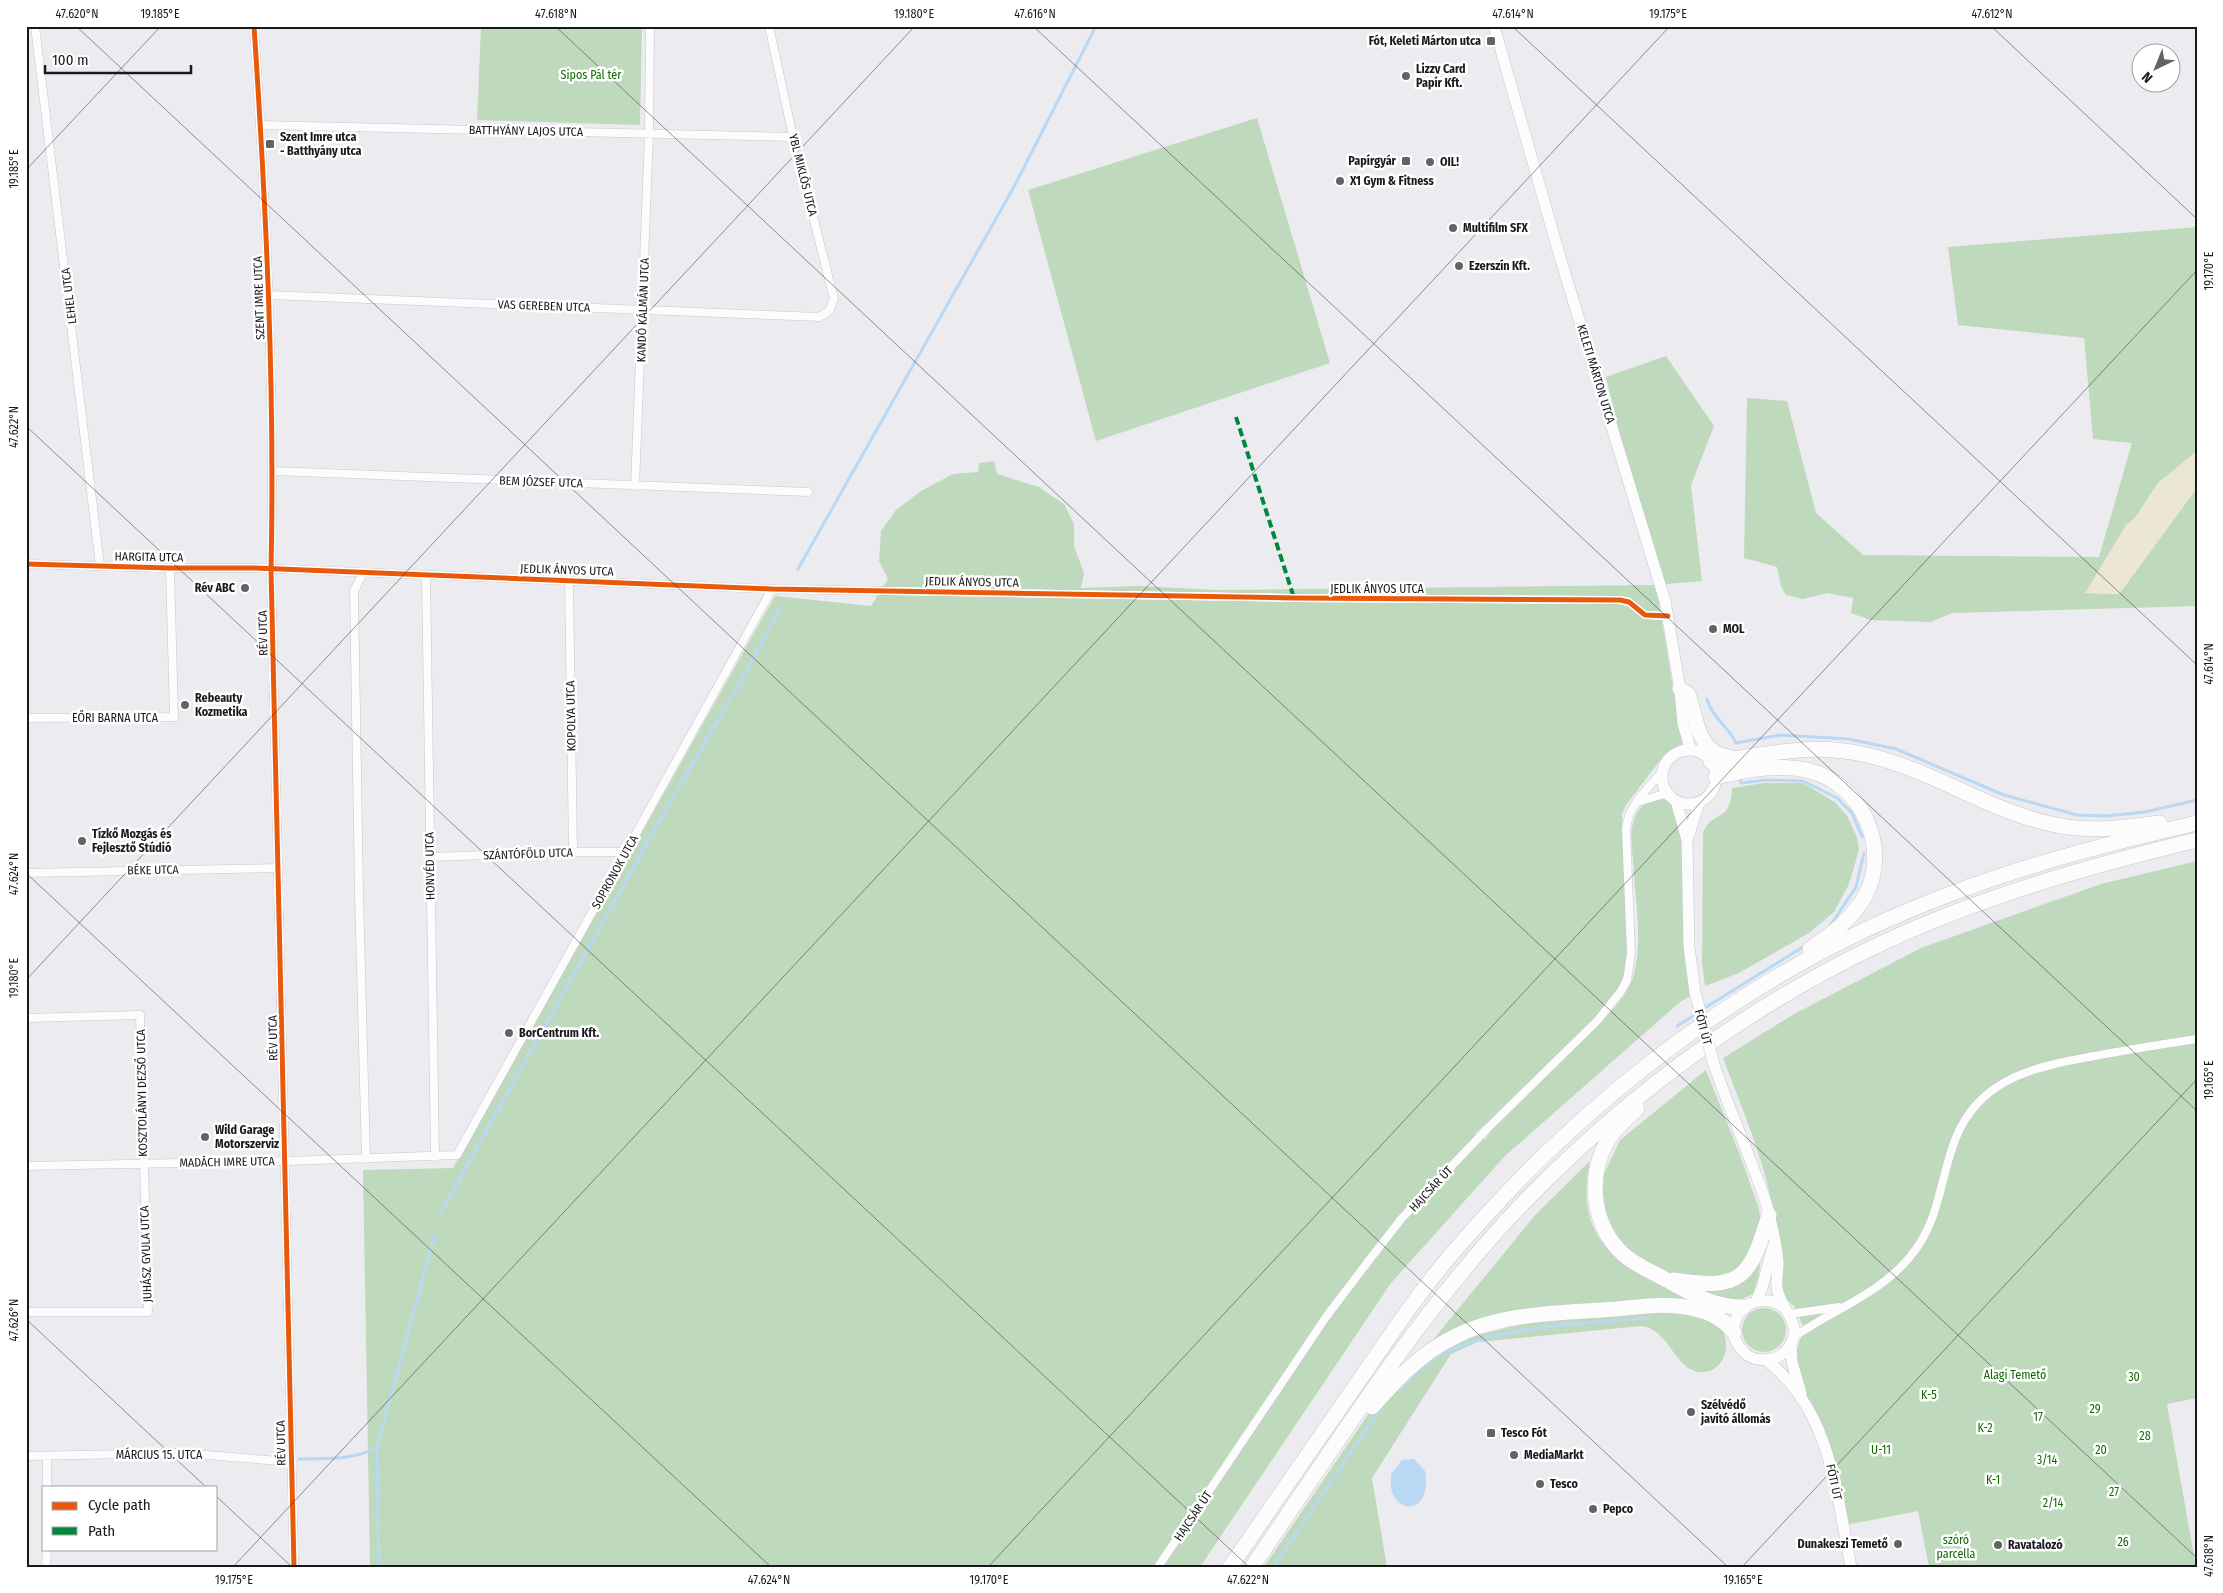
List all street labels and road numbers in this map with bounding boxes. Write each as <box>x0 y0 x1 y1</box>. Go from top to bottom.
street label: BATTHYÁNY LAJOS UTCA <box>469 122 584 139</box>
street label: YBL MIKLÓS UTCA <box>786 132 821 218</box>
street label: SZENT IMRE UTCA <box>251 255 267 340</box>
street label: KANDÓ KÁLMÁN UTCA <box>633 257 652 363</box>
street label: LEHEL UTCA <box>59 266 79 325</box>
street label: VAS GEREBEN UTCA <box>497 297 591 315</box>
street label: KELETI MÁRTON UTCA <box>1574 322 1619 426</box>
street label: BEM JÓZSEF UTCA <box>499 473 584 490</box>
street label: HARGITA UTCA <box>115 549 184 565</box>
street label: JEDLIK ÁNYOS UTCA <box>520 560 615 579</box>
street label: JEDLIK ÁNYOS UTCA <box>925 573 1020 590</box>
street label: JEDLIK ÁNYOS UTCA <box>1330 581 1424 596</box>
street label: RÉV UTCA <box>255 609 270 656</box>
street label: KOPOLYA UTCA <box>563 680 579 752</box>
street label: EŐRI BARNA UTCA <box>72 709 159 725</box>
street label: HONVÉD UTCA <box>421 831 438 900</box>
street label: SOPRONOK UTCA <box>589 832 641 911</box>
street label: SZÁNTÓFÖLD UTCA <box>483 843 574 863</box>
street label: BÉKE UTCA <box>127 862 180 877</box>
street label: FÓTI ÚT <box>1692 1007 1716 1047</box>
street label: RÉV UTCA <box>265 1014 280 1061</box>
street label: KOSZTOLÁNYI DEZSŐ UTCA <box>132 1028 150 1157</box>
street label: MADÁCH IMRE UTCA <box>179 1153 275 1170</box>
street label: HAJCSÁR ÚT <box>1406 1162 1456 1215</box>
street label: JUHÁSZ GYULA UTCA <box>136 1205 155 1303</box>
street label: RÉV UTCA <box>273 1419 288 1466</box>
street label: MÁRCIUS 15. UTCA <box>116 1447 203 1462</box>
street label: FÓTI ÚT <box>1823 1463 1846 1502</box>
street label: HAJCSÁR ÚT <box>1170 1488 1215 1544</box>

